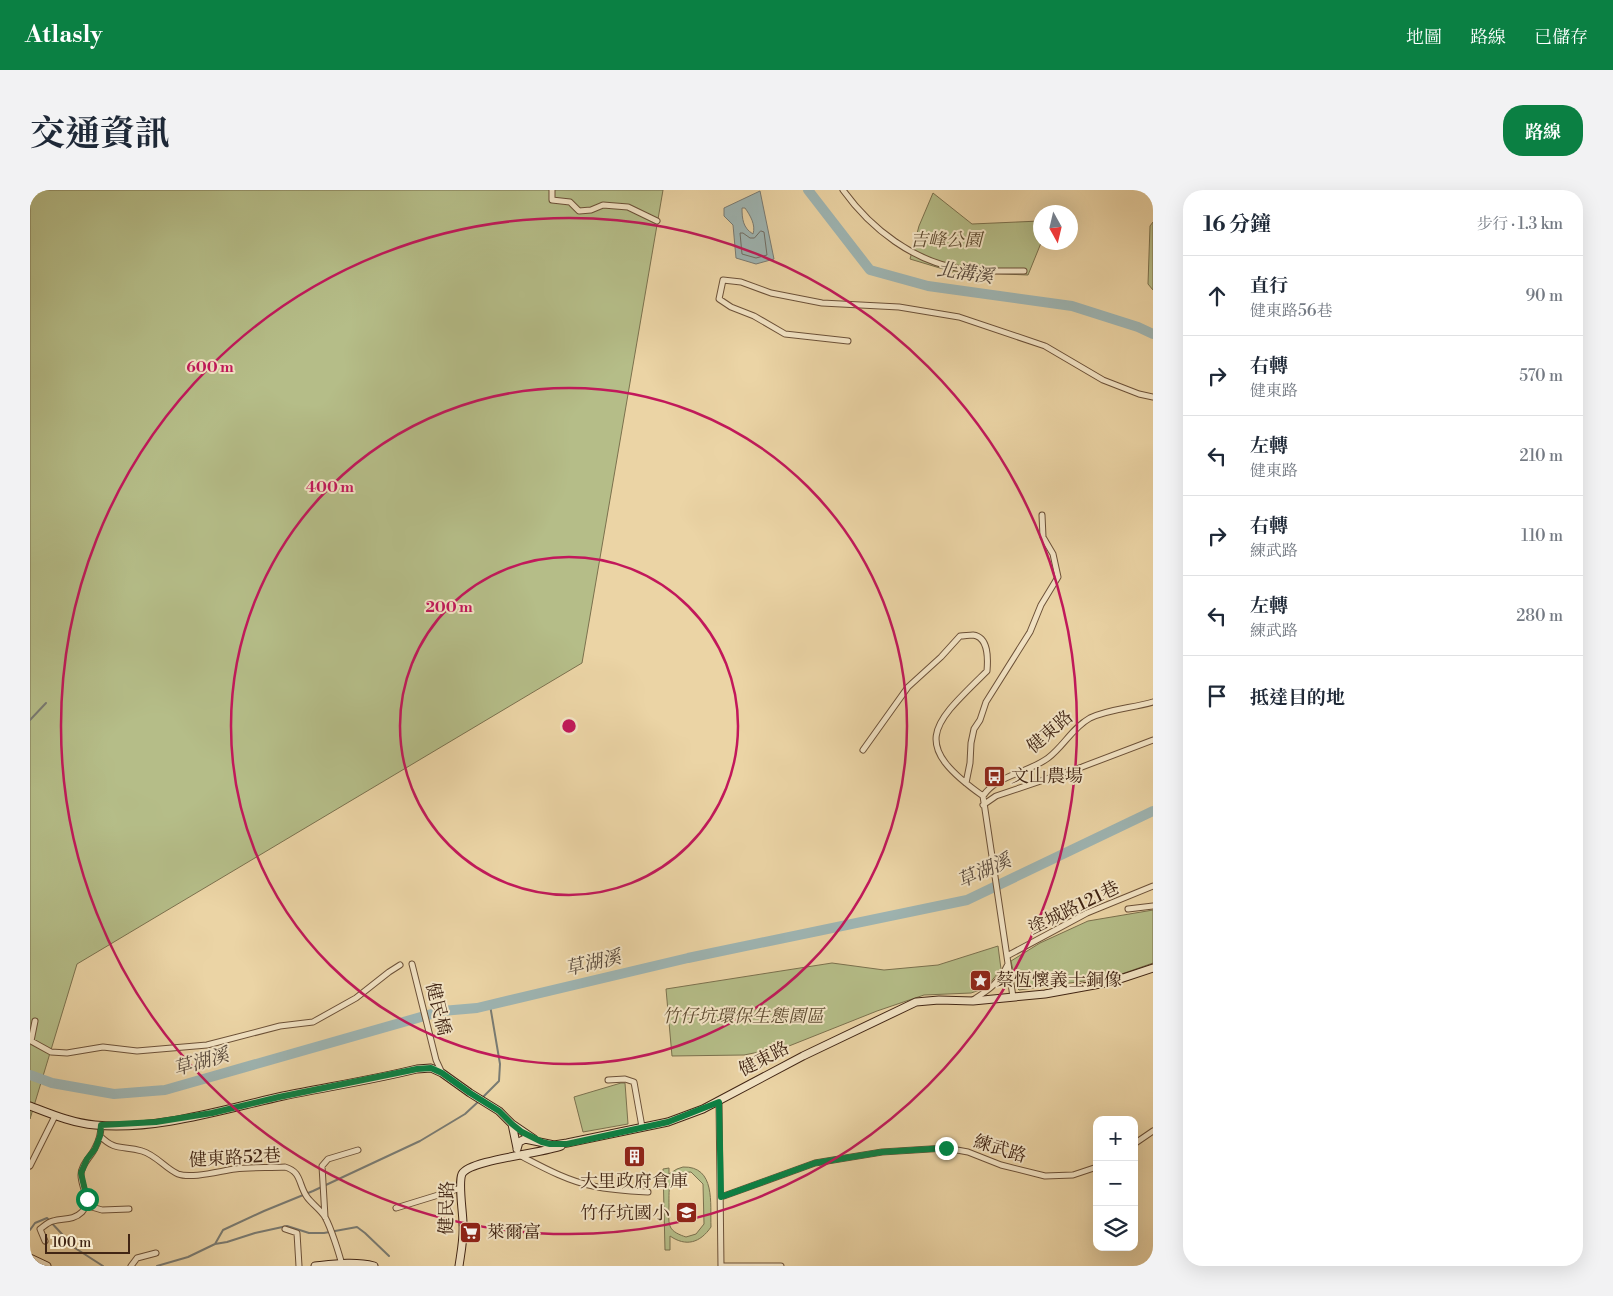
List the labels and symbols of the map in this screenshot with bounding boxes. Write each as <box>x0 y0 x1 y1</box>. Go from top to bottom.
north arrow <box>1033 205 1078 250</box>
park label: 吉峰公園 <box>910 229 985 252</box>
water label: 北溝溪 <box>935 257 997 289</box>
text: 600 m <box>186 358 234 377</box>
text: 400 m <box>306 478 354 497</box>
text: 200 m <box>425 598 473 617</box>
street label: 健東路 <box>1022 706 1078 758</box>
centre of rings <box>560 717 578 735</box>
bus stop icon: 文山農場 <box>983 764 1007 788</box>
place label: 文山農場 <box>1011 765 1083 788</box>
water label: 草湖溪 <box>953 848 1017 894</box>
street label: 塗城路121巷 <box>1025 876 1123 940</box>
water label: 草湖溪 <box>563 944 625 981</box>
place icon: 蔡恆懷義士銅像 <box>968 968 992 992</box>
place label: 蔡恆懷義士銅像 <box>996 969 1122 992</box>
street label: 健民橋 <box>420 980 456 1038</box>
park label: 竹仔坑環保生態園區 <box>662 1005 826 1028</box>
street label: 健東路 <box>735 1036 793 1082</box>
water label: 草湖溪 <box>170 1042 234 1081</box>
street label: 練武路 <box>971 1130 1029 1168</box>
route end <box>935 1137 958 1160</box>
street label: 健東路52巷 <box>188 1144 282 1172</box>
building icon: 大里政府倉庫 <box>622 1144 646 1168</box>
place label: 大里政府倉庫 <box>580 1170 688 1193</box>
street label: 健民路 <box>435 1181 459 1235</box>
route start <box>76 1188 99 1211</box>
school or university icon: 竹仔坑國小 <box>674 1201 698 1225</box>
place label: 竹仔坑國小 <box>580 1202 670 1225</box>
supermarket icon: 萊爾富 <box>459 1220 483 1244</box>
place label: 萊爾富 <box>487 1221 541 1244</box>
scale bar <box>45 1231 130 1254</box>

